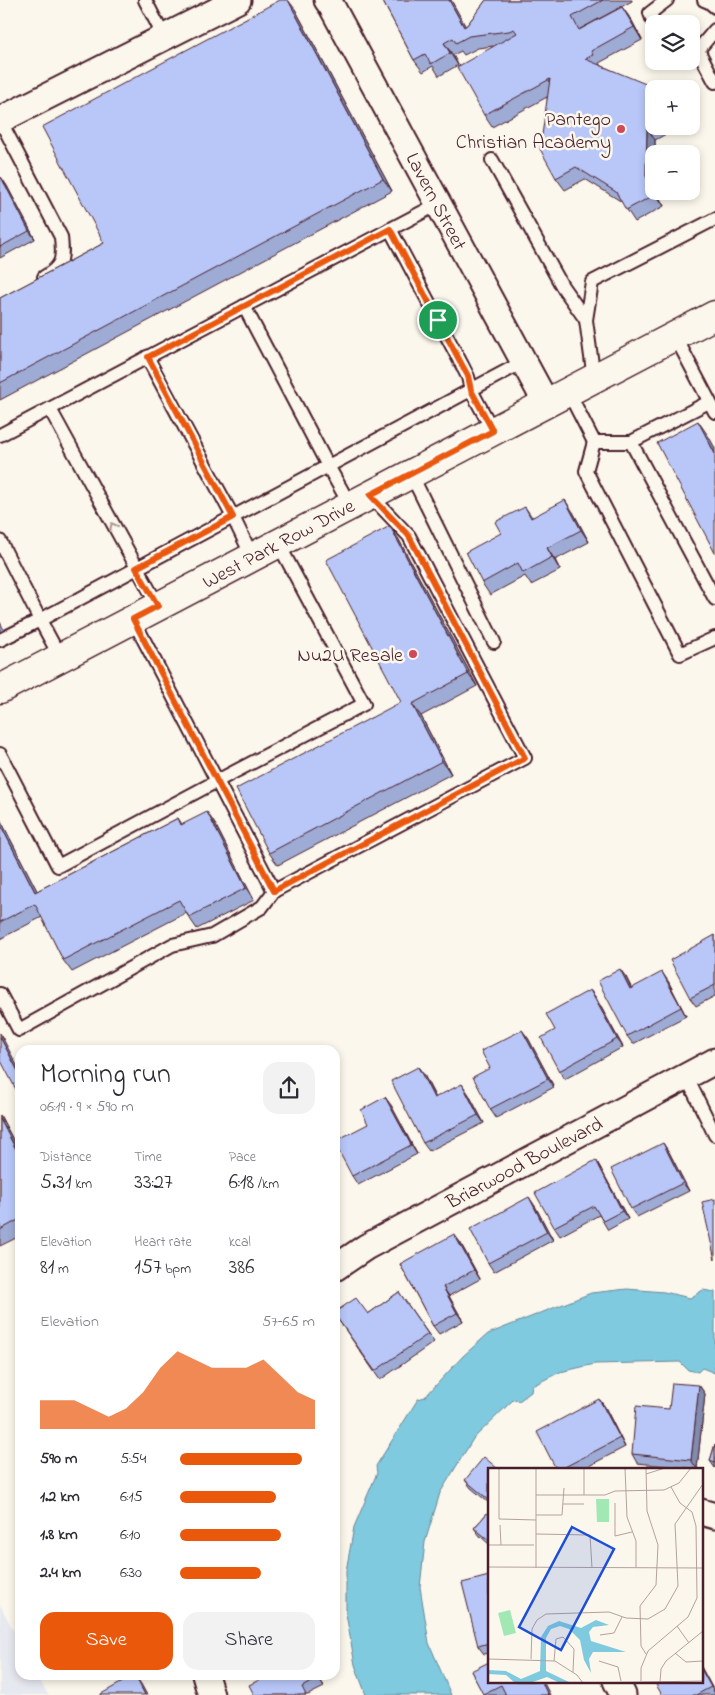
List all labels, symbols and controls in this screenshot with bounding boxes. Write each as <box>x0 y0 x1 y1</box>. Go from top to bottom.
map controls <box>645 15 700 200</box>
button: layers <box>645 15 700 70</box>
button: + <box>645 80 700 135</box>
place label: Pantego Christian Academy <box>456 106 611 158</box>
marker: Pantego Christian Academy <box>615 123 627 135</box>
button: − <box>645 145 700 200</box>
street label: Lavern Street <box>397 148 473 256</box>
pin <box>417 299 459 341</box>
icon: arrive <box>424 306 452 334</box>
street label: West Park Row Drive <box>198 493 361 598</box>
one-way arrow <box>109 522 119 531</box>
place label: Nu2U Resale <box>297 642 403 671</box>
marker: Nu2U Resale <box>407 648 419 660</box>
text: Morning run <box>40 1055 171 1096</box>
button: share <box>263 1062 315 1114</box>
text: 06:19 · 9 × 590 m <box>40 1095 134 1119</box>
street label: Briarwood Boulevard <box>441 1111 609 1218</box>
text: Distance <box>40 1147 92 1168</box>
text: Time <box>134 1147 162 1168</box>
text: Pace <box>229 1147 256 1168</box>
text: 5.31 <box>40 1168 72 1198</box>
text: 33:27 <box>134 1168 173 1198</box>
text: 6:18 <box>229 1168 254 1198</box>
text: km <box>72 1174 92 1195</box>
text: /km <box>254 1174 279 1195</box>
text: Elevation <box>40 1232 91 1253</box>
text: Heart rate <box>134 1232 192 1253</box>
text: kcal <box>229 1232 251 1253</box>
text: 81 <box>40 1253 55 1283</box>
text: 157 <box>134 1253 162 1283</box>
text: 386 <box>229 1253 254 1283</box>
text: m <box>55 1259 69 1280</box>
text: bpm <box>162 1259 191 1280</box>
text: Elevation <box>40 1310 99 1334</box>
text: 57–65 m <box>262 1310 315 1334</box>
text: 590 m <box>40 1447 77 1471</box>
text: 5:54 <box>120 1447 146 1471</box>
inset map <box>488 1468 702 1682</box>
text: 1.2 km <box>40 1485 80 1509</box>
text: 6:15 <box>120 1485 143 1509</box>
text: 1.8 km <box>40 1523 78 1547</box>
text: 6:10 <box>120 1523 140 1547</box>
text: 2.4 km <box>40 1561 81 1585</box>
text: 6:30 <box>120 1561 142 1585</box>
button: Save <box>40 1612 173 1670</box>
button: Share <box>183 1612 315 1670</box>

